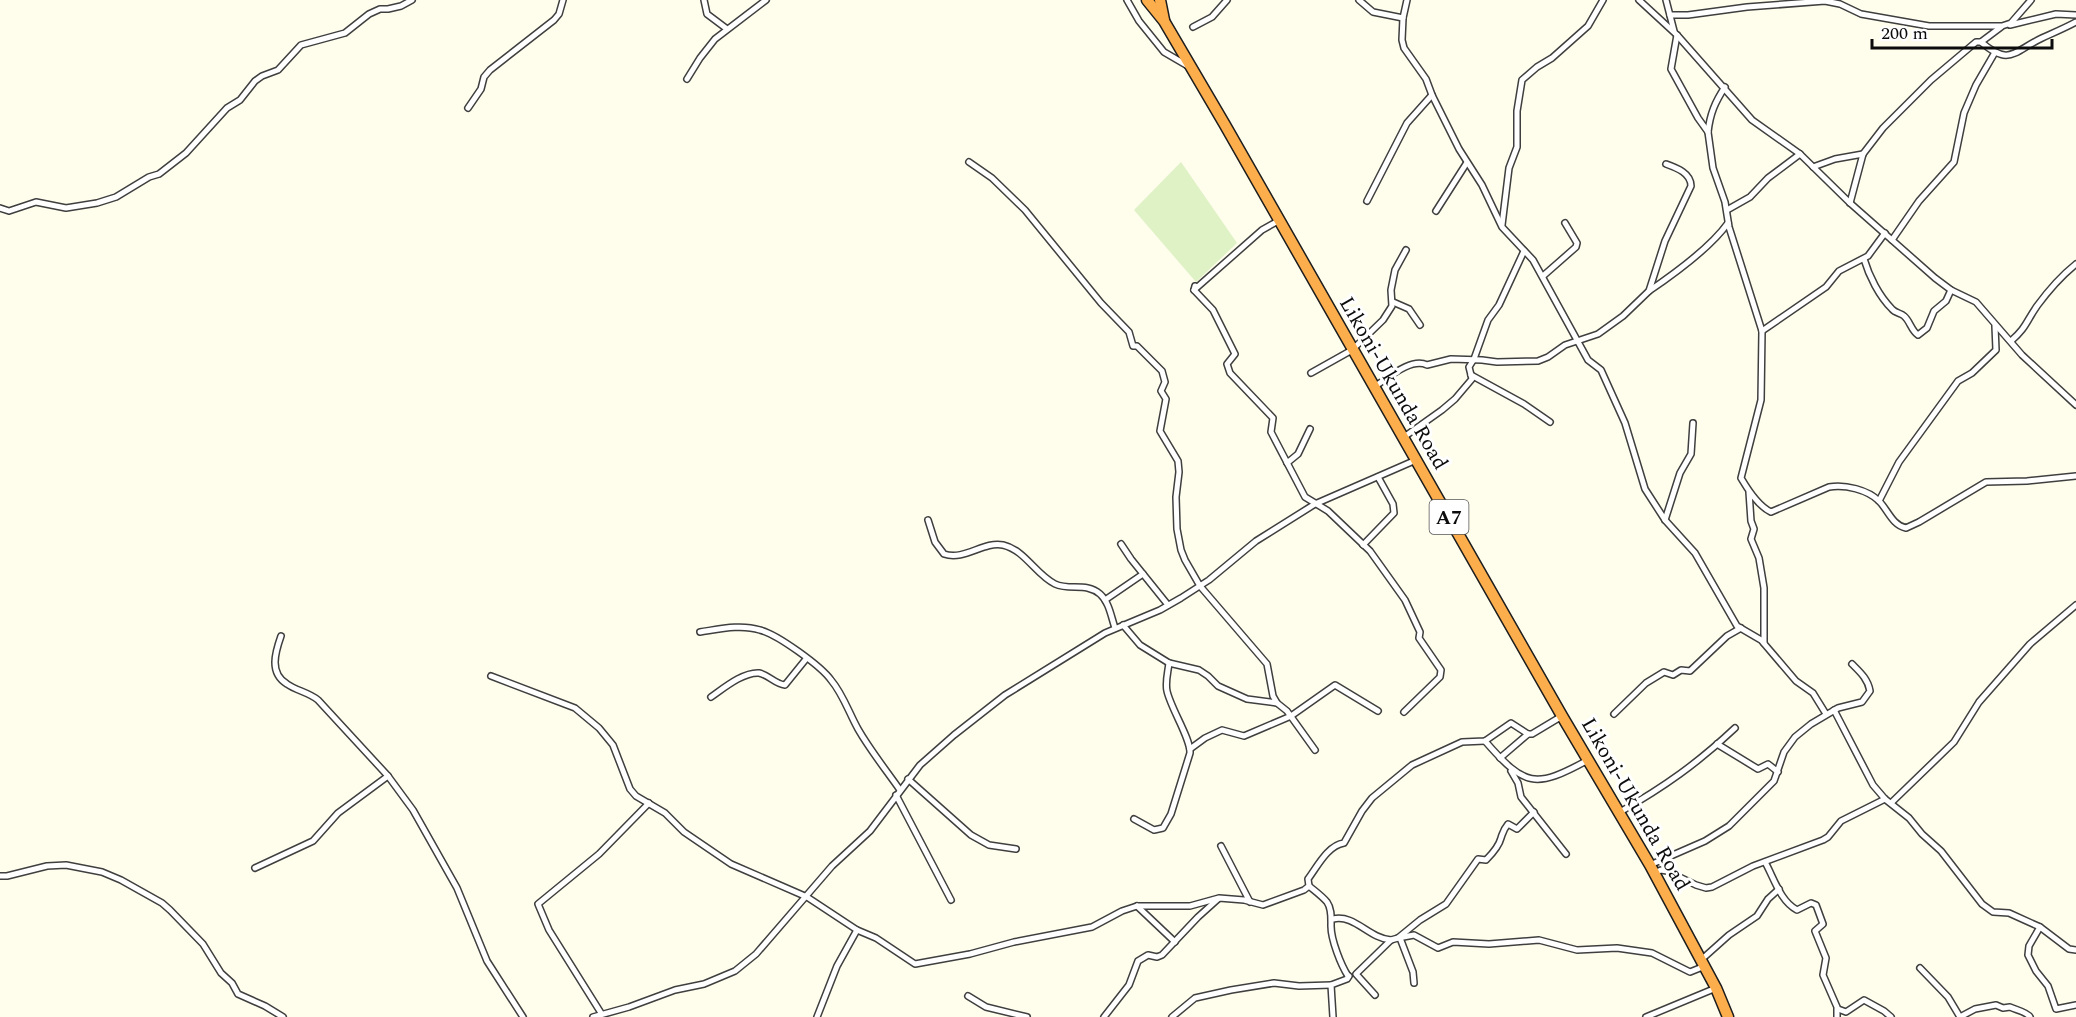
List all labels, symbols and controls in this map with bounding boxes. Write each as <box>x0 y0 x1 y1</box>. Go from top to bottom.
scale bar <box>1872 12 2052 50</box>
text: 200 m <box>1881 20 1928 47</box>
street label: Likoni-Ukunda Road <box>1330 291 1456 476</box>
road number: A7 <box>1430 500 1468 534</box>
street label: Likoni-Ukunda Road <box>1572 712 1698 897</box>

